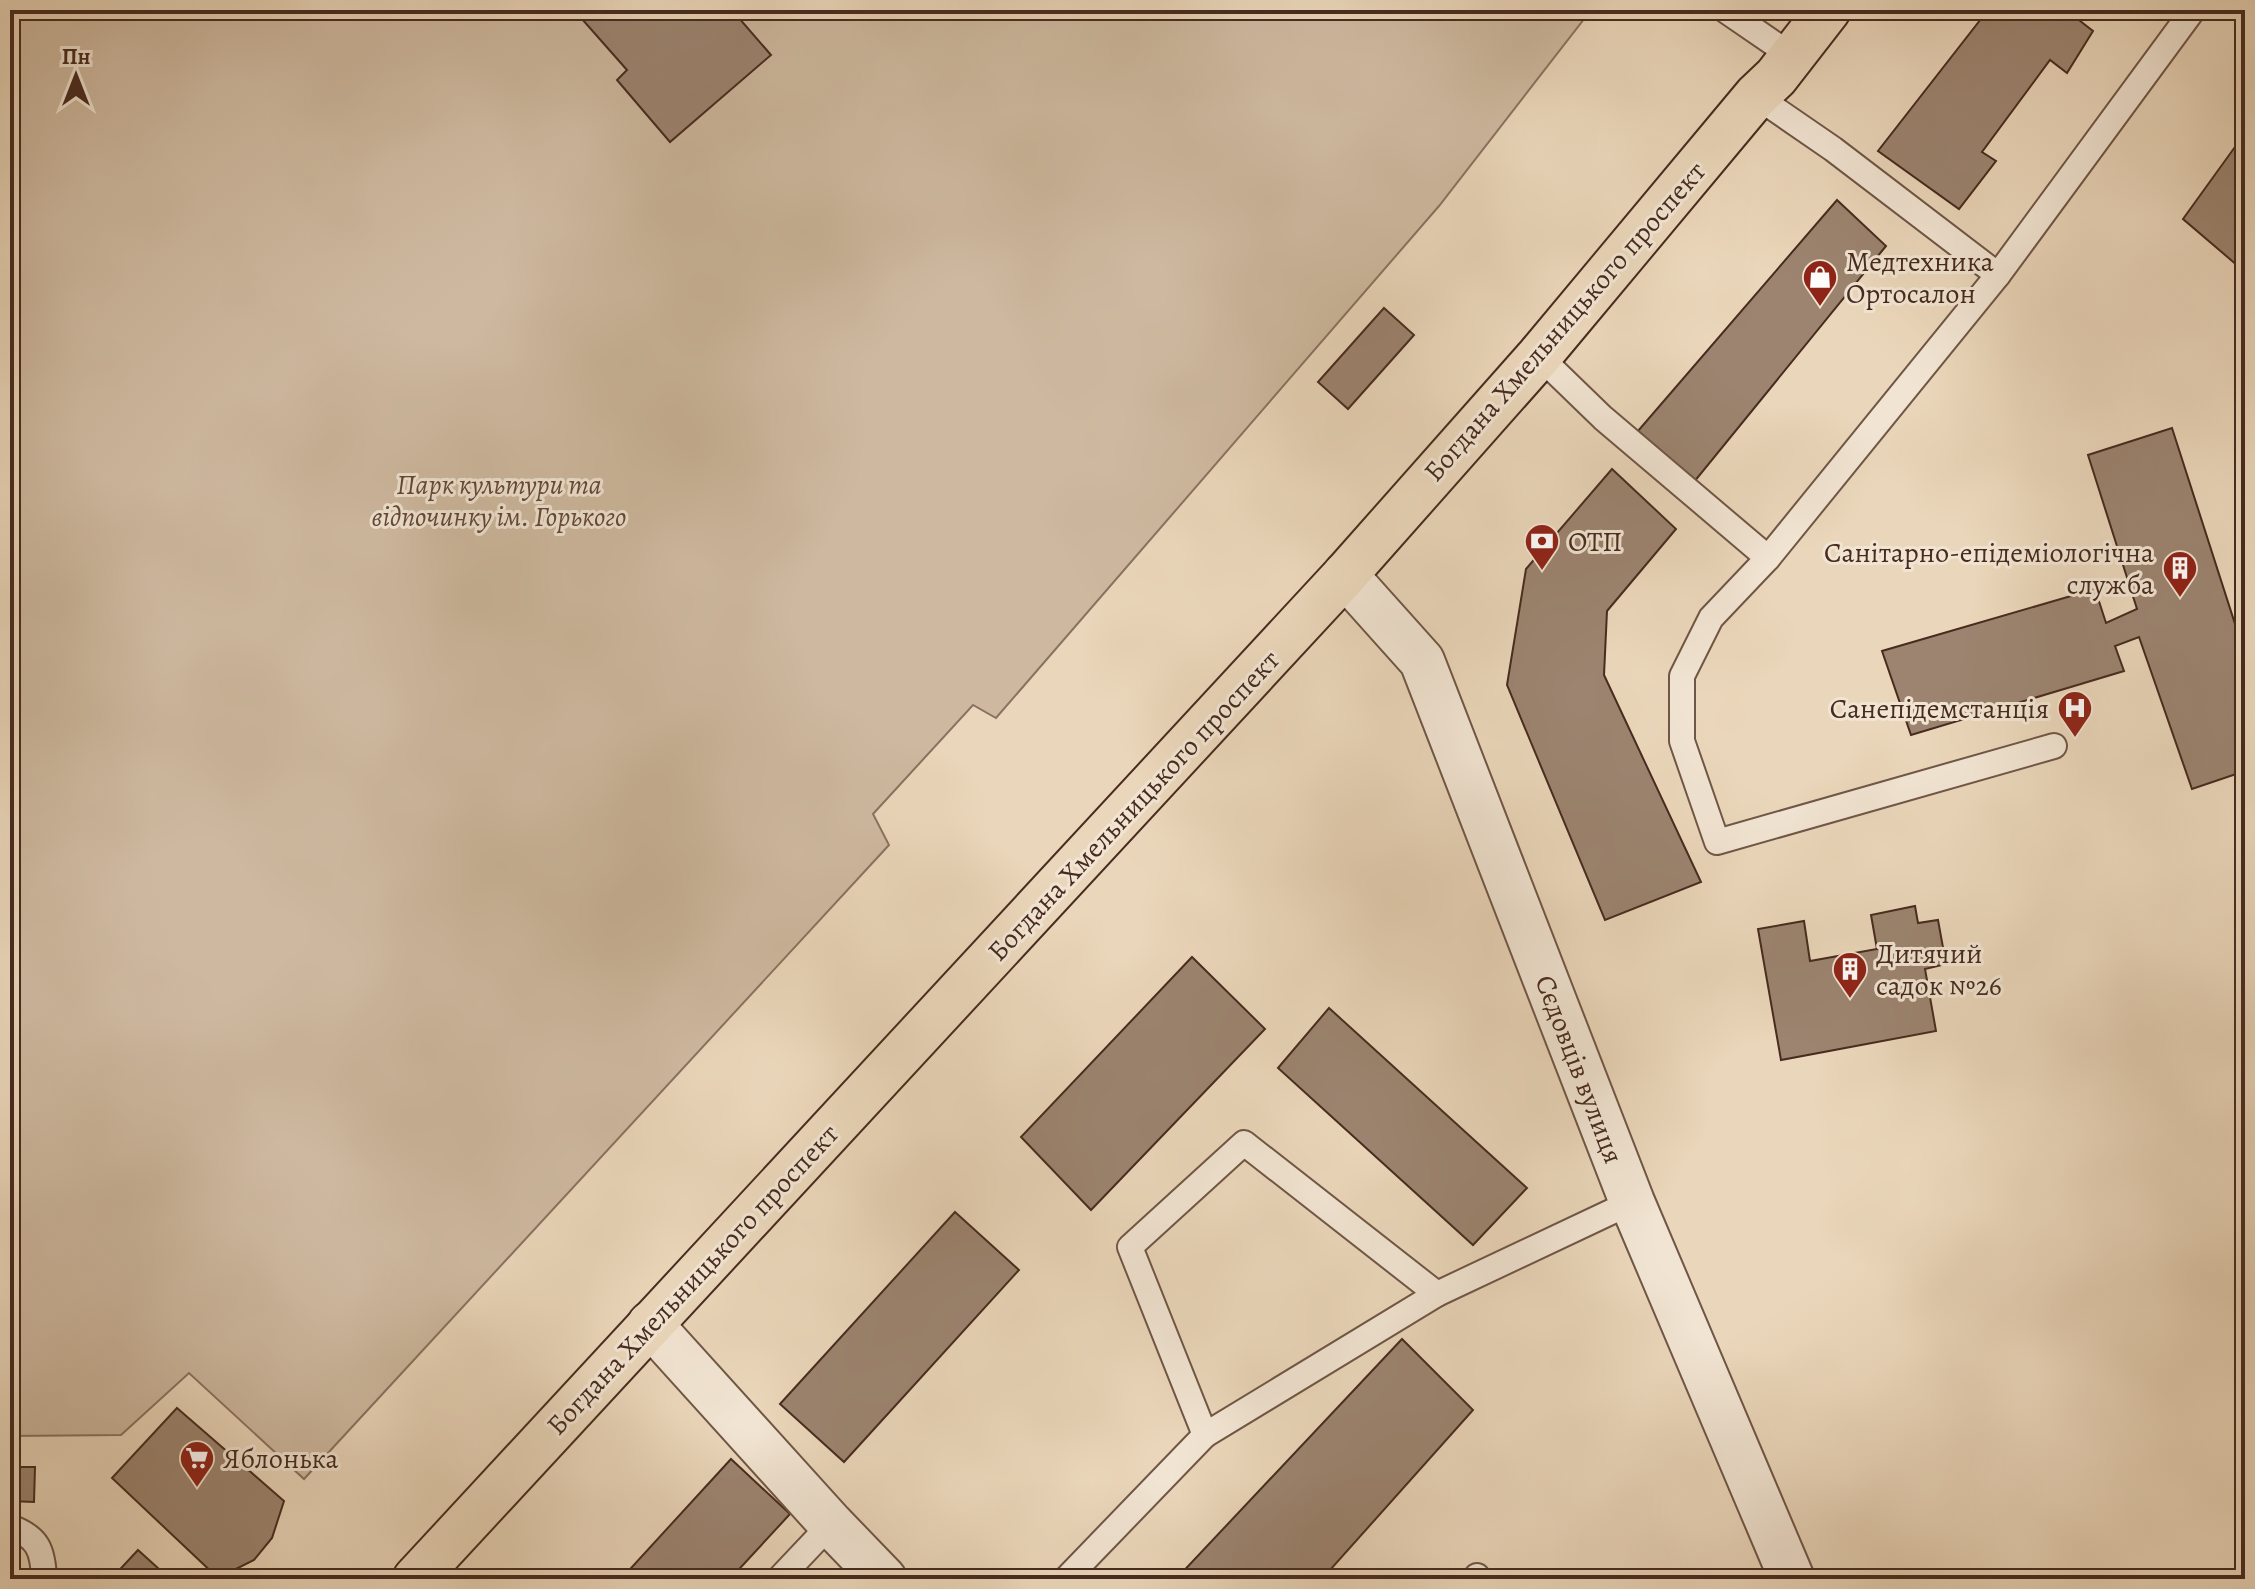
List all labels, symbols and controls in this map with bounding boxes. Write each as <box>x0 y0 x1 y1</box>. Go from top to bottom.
north arrow <box>36 36 116 116</box>
text: Пн <box>62 42 90 72</box>
street label: Богдана Хмельницького проспект <box>1415 153 1714 490</box>
place label: Медтехника Ортосалон <box>1846 243 1994 313</box>
shop icon: Медтехника Ортосалон <box>1801 258 1839 308</box>
park label: Парк культури та відпочинку ім. Горького <box>372 466 626 536</box>
bank icon: ОТП <box>1523 522 1561 572</box>
place label: ОТП <box>1568 523 1622 561</box>
place label: Санітарно-епідеміологічна служба <box>1824 534 2154 604</box>
building icon: Санітарно-епідеміологічна служба <box>2161 549 2199 599</box>
street label: Богдана Хмельницького проспект <box>979 642 1288 970</box>
hospital icon: Санепідемстанція <box>2056 689 2094 739</box>
place label: Санепідемстанція <box>1830 690 2049 728</box>
place label: Дитячий садок №26 <box>1876 935 2002 1005</box>
building icon: Дитячий садок №26 <box>1831 950 1869 1000</box>
street label: Сєдовців вулиця <box>1526 970 1632 1169</box>
street label: Богдана Хмельницького проспект <box>538 1116 847 1444</box>
supermarket icon: Яблонька <box>178 1439 216 1489</box>
place label: Яблонька <box>223 1440 338 1478</box>

